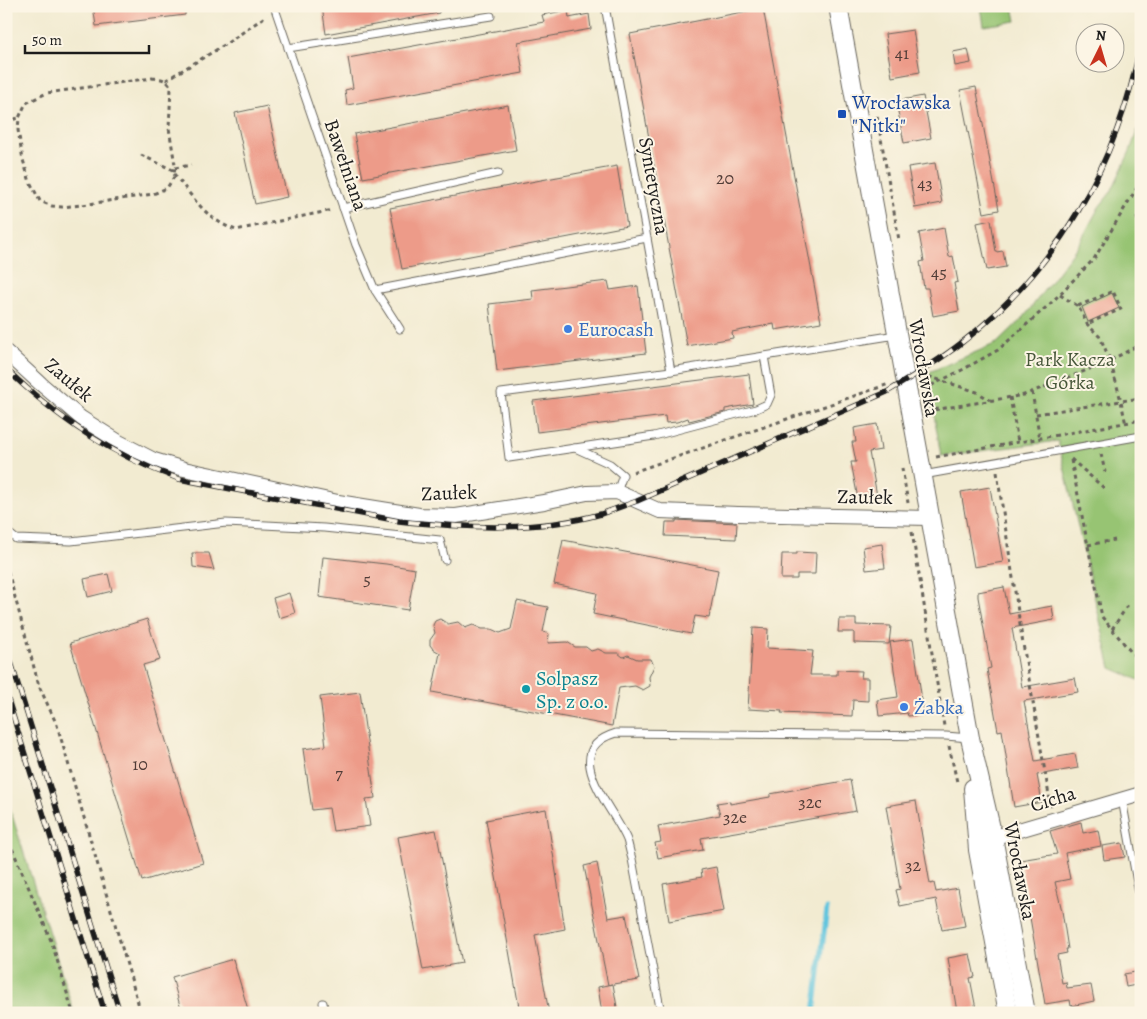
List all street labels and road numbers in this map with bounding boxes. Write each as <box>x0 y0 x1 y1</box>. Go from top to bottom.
street label: Bawełniana <box>318 116 374 215</box>
street label: Syntetyczna <box>632 135 676 238</box>
street label: Wrocławska <box>902 316 946 420</box>
street label: Zaułek <box>39 352 99 408</box>
street label: Zaułek <box>421 479 477 507</box>
street label: Zaułek <box>837 483 893 511</box>
street label: Cicha <box>1027 779 1080 819</box>
street label: Wrocławska <box>997 819 1043 923</box>

